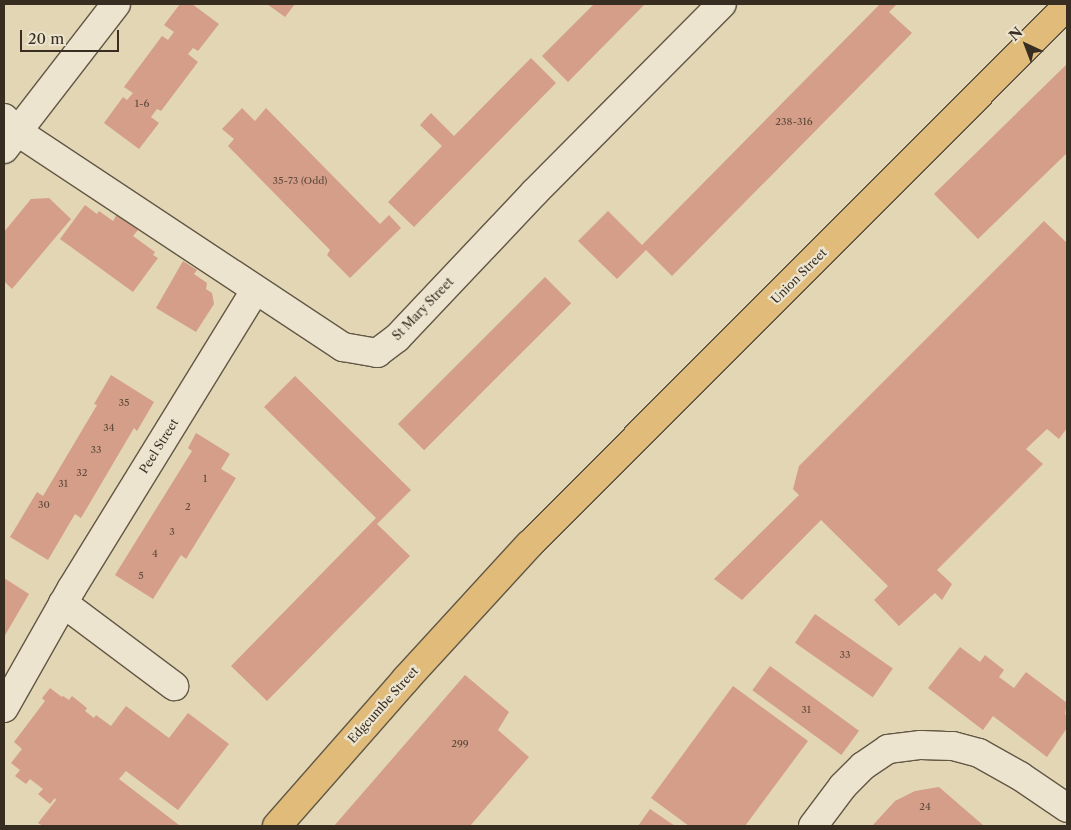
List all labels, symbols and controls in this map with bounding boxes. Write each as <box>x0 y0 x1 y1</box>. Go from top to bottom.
scale bar <box>22 20 121 52</box>
north arrow <box>1001 20 1051 70</box>
text: N <box>1005 23 1026 45</box>
text: 20 m <box>28 29 64 48</box>
house number: 1-6 <box>135 98 149 110</box>
house number: 238-316 <box>775 116 813 128</box>
house number: 35-73 (Odd) <box>273 175 327 187</box>
street label: Union Street <box>768 245 830 307</box>
street label: St Mary Street <box>389 275 457 343</box>
house number: 35 <box>119 397 129 409</box>
street label: Peel Street <box>137 416 181 476</box>
house number: 34 <box>103 422 115 434</box>
house number: 33 <box>90 444 102 456</box>
house number: 32 <box>76 467 88 479</box>
house number: 1 <box>203 473 207 485</box>
house number: 31 <box>58 478 68 490</box>
house number: 30 <box>38 499 50 511</box>
house number: 2 <box>185 501 191 513</box>
house number: 3 <box>169 526 175 538</box>
house number: 4 <box>152 548 158 560</box>
house number: 5 <box>138 570 144 582</box>
house number: 33 <box>839 649 851 661</box>
street label: Edgcumbe Street <box>345 664 421 746</box>
house number: 31 <box>801 704 811 716</box>
house number: 299 <box>451 738 469 750</box>
house number: 24 <box>919 801 931 813</box>

